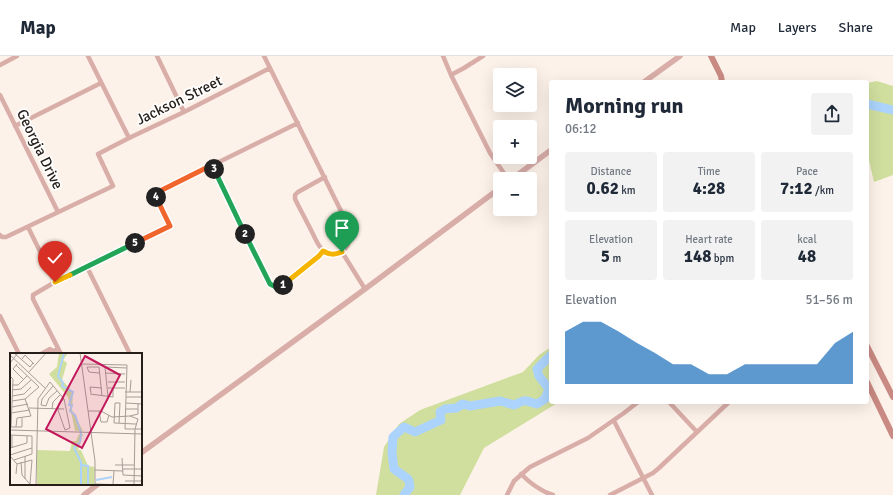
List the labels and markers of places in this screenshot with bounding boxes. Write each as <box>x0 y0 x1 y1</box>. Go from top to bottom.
pin: 3 <box>204 159 224 179</box>
pin: 4 <box>146 187 166 207</box>
pin <box>325 211 359 252</box>
pin: 2 <box>235 224 255 244</box>
pin: 5 <box>125 233 145 253</box>
pin <box>38 241 72 282</box>
pin: 1 <box>273 275 293 295</box>

